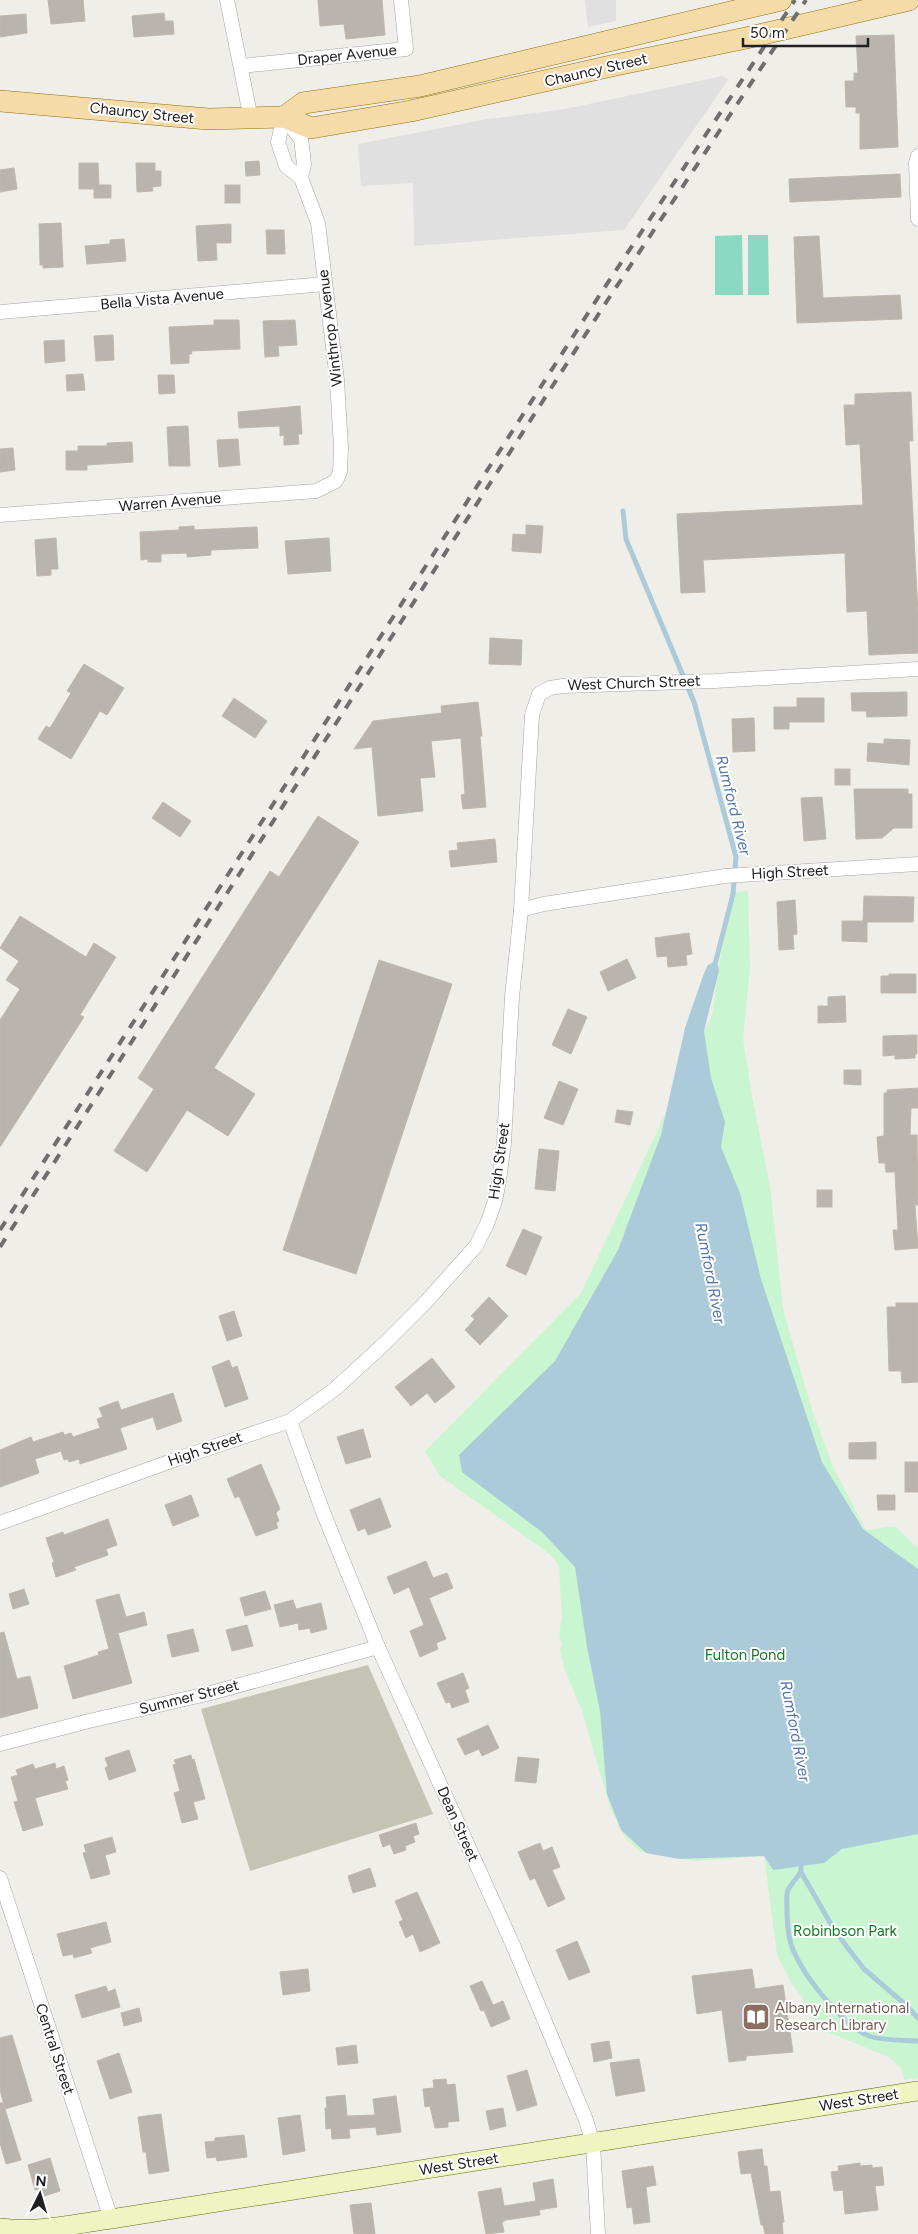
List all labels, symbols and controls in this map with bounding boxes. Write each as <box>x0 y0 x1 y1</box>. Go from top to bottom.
scale bar <box>743 15 868 47</box>
text: 50 m <box>750 24 785 42</box>
street label: Draper Avenue <box>297 41 397 69</box>
street label: Chauncy Street <box>543 49 650 91</box>
street label: Chauncy Street <box>89 99 196 127</box>
street label: Winthrop Avenue <box>314 269 346 387</box>
street label: Bella Vista Avenue <box>100 285 224 313</box>
street label: Warren Avenue <box>118 489 222 515</box>
street label: West Church Street <box>567 672 701 694</box>
water label: Rumford River <box>712 753 755 858</box>
street label: High Street <box>751 861 830 883</box>
street label: High Street <box>485 1121 513 1201</box>
water label: Rumford River <box>691 1221 730 1326</box>
street label: High Street <box>165 1428 245 1470</box>
park label: Fulton Pond <box>705 1646 785 1664</box>
street label: Summer Street <box>137 1676 241 1718</box>
water label: Rumford River <box>776 1679 815 1784</box>
street label: Dean Street <box>433 1784 483 1865</box>
park label: Robinbson Park <box>793 1922 898 1940</box>
place label: Albany International Research Library <box>775 1999 909 2034</box>
street label: Central Street <box>32 2001 78 2097</box>
library icon: Albany International Research Library <box>741 2002 771 2032</box>
street label: West Street <box>818 2085 900 2115</box>
street label: West Street <box>418 2149 500 2179</box>
north arrow <box>15 2169 65 2219</box>
text: N <box>35 2173 47 2190</box>

